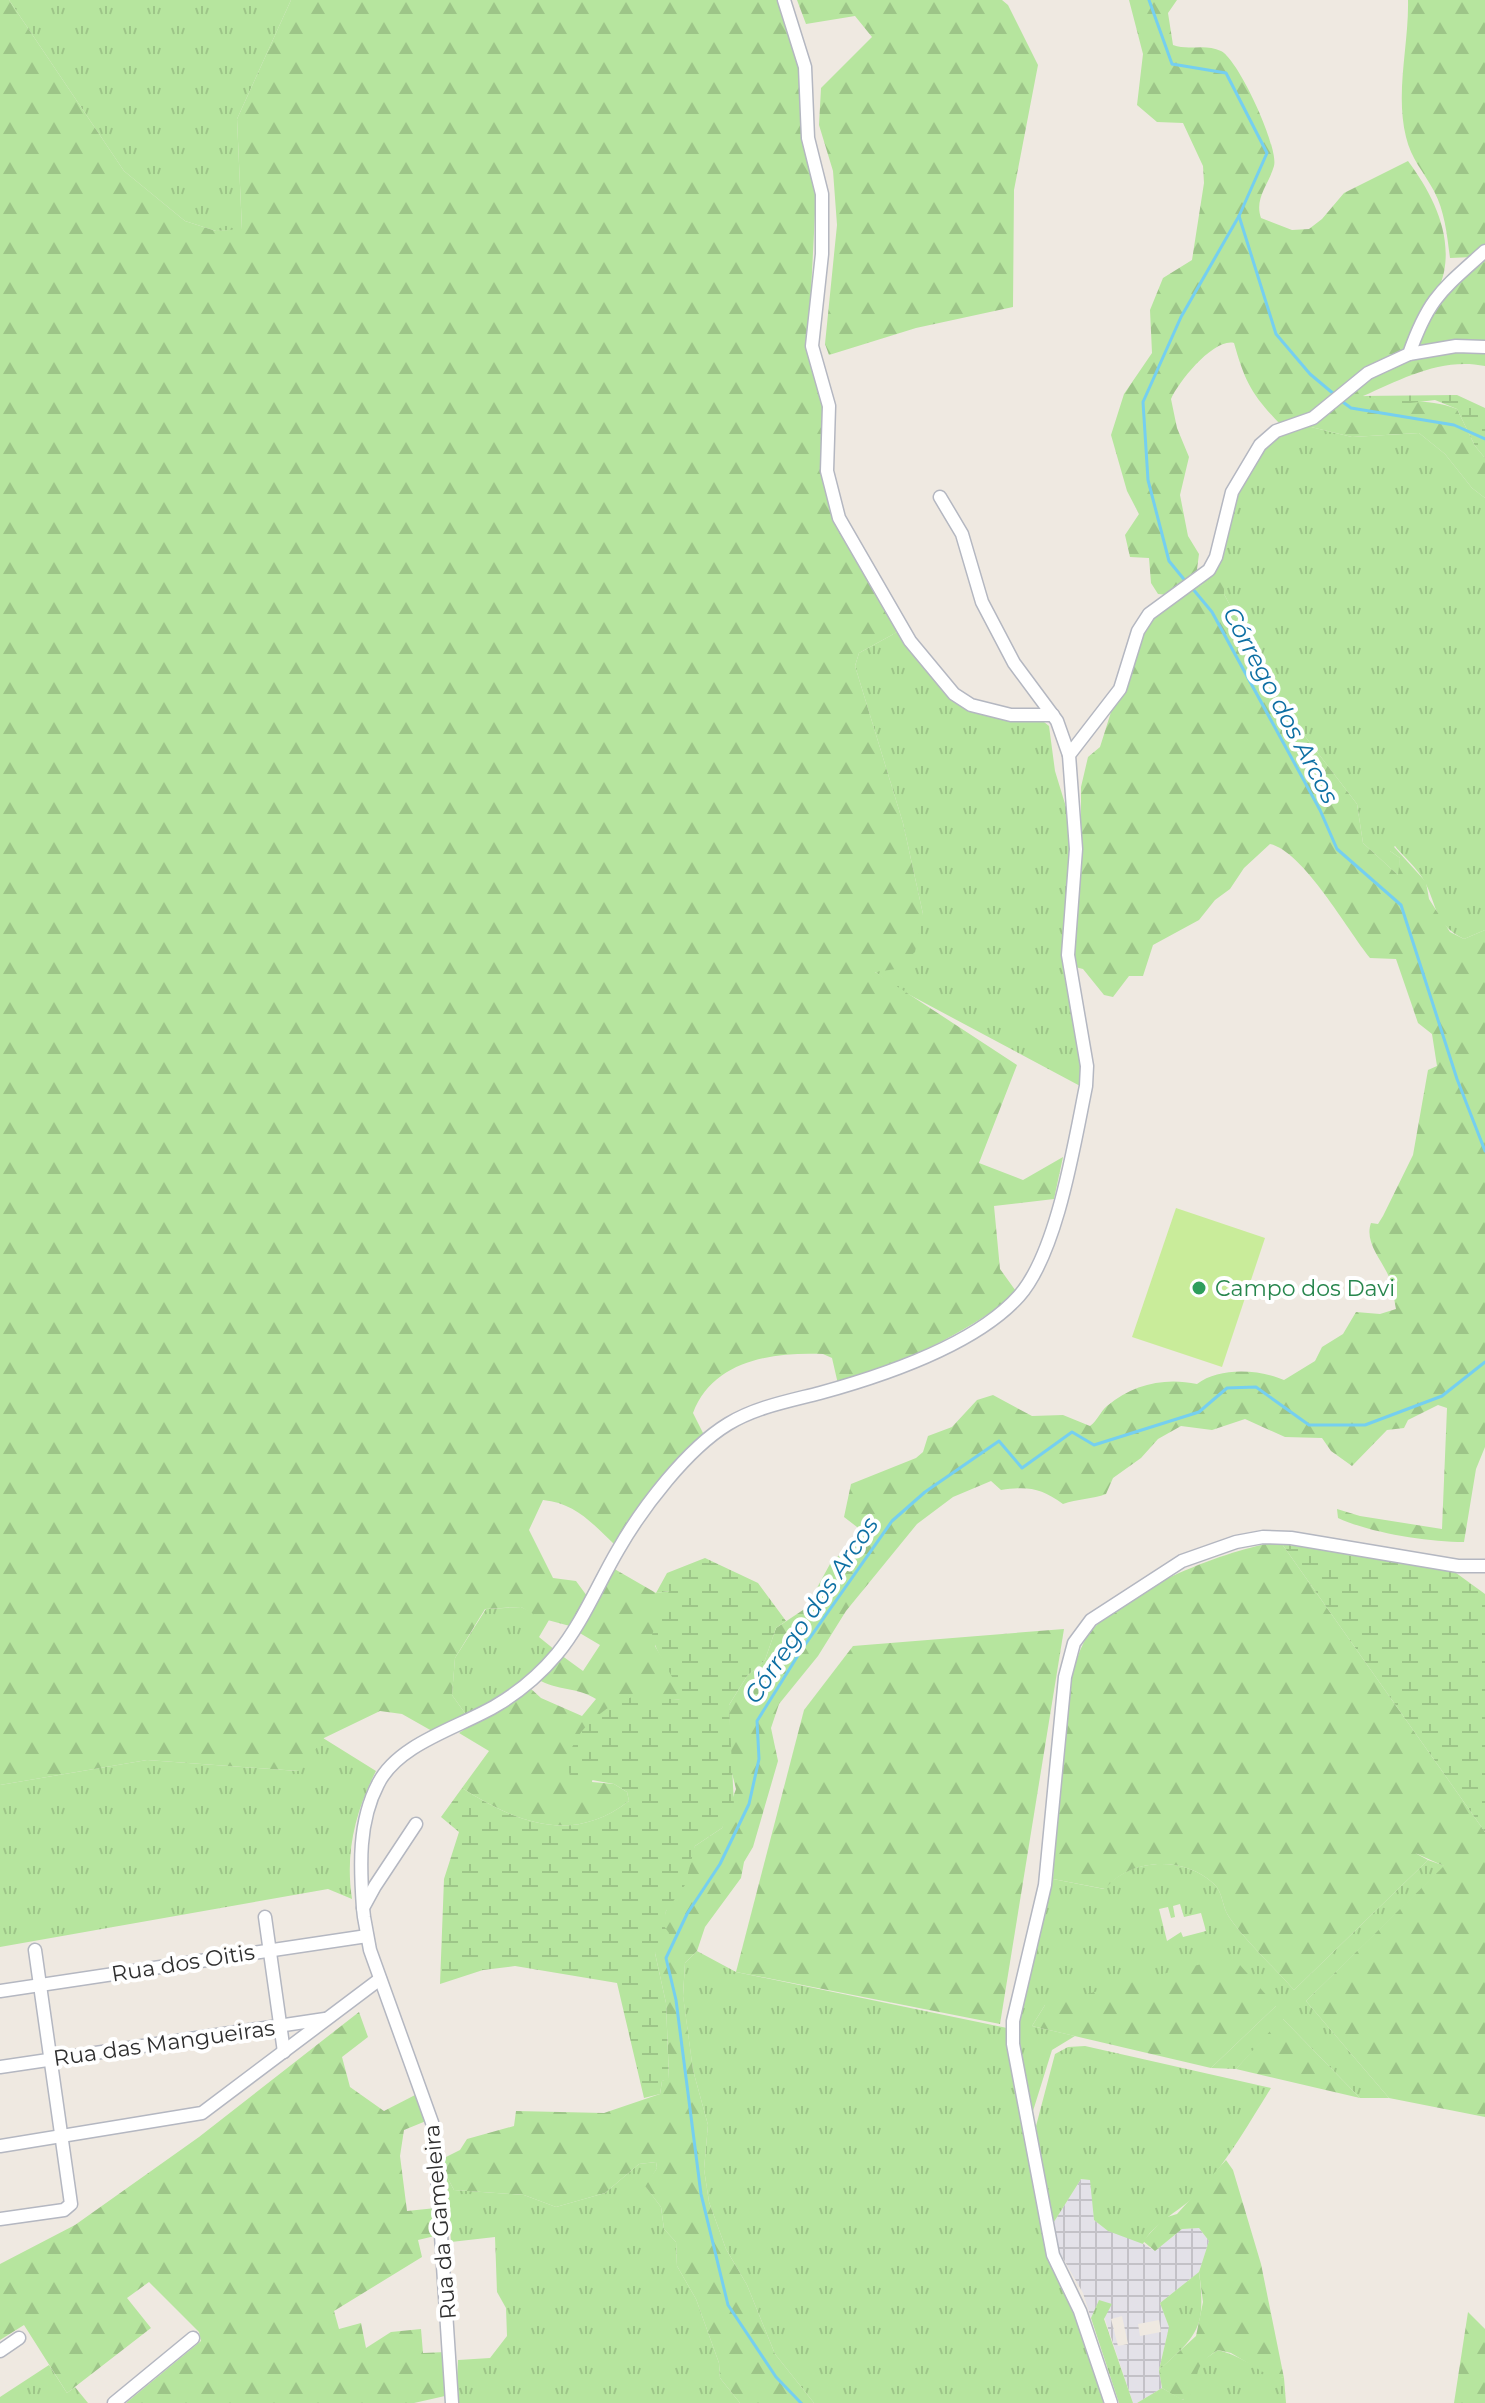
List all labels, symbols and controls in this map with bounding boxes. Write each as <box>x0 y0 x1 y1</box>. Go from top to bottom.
water label: Córrego dos Arcos <box>1217 602 1345 809</box>
place label: Campo dos Davi <box>1215 1275 1395 1302</box>
marker: Campo dos Davi <box>1190 1279 1208 1297</box>
water label: Córrego dos Arcos <box>738 1511 884 1709</box>
street label: Rua dos Oitis <box>110 1938 257 1988</box>
street label: Rua das Mangueiras <box>52 2014 277 2072</box>
street label: Rua da Gameleira <box>418 2123 462 2321</box>

